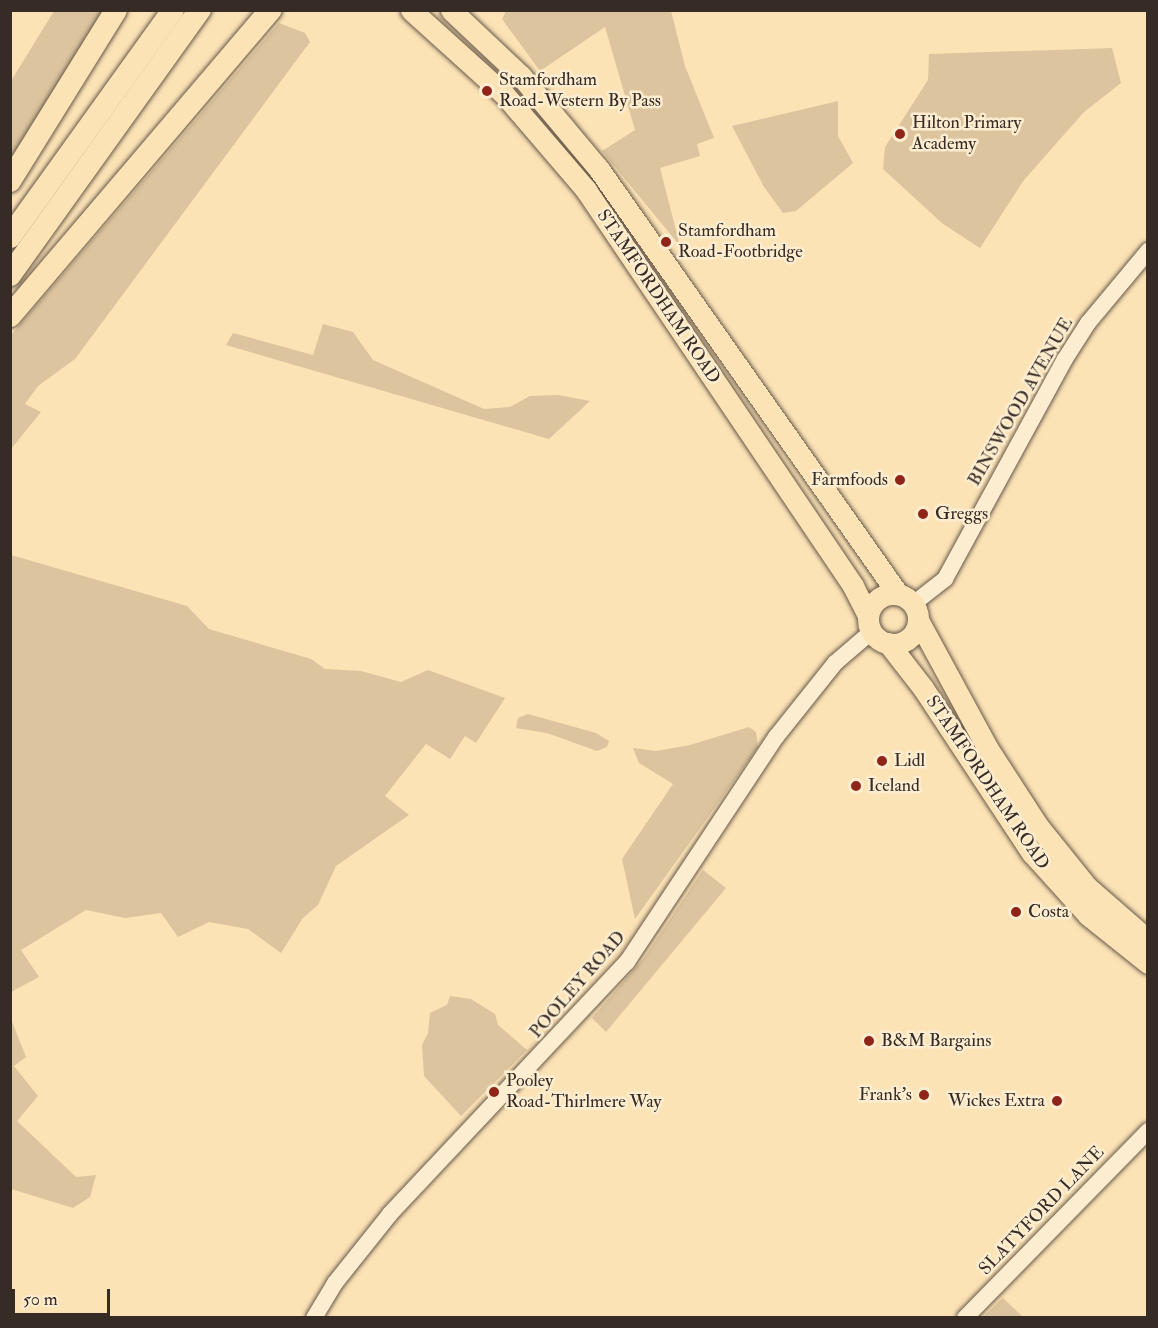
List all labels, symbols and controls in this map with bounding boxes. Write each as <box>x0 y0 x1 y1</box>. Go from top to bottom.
place label: Stamfordham Road-Western By Pass <box>499 70 661 112</box>
marker: Stamfordham Road-Western By Pass <box>480 84 494 98</box>
place label: Hilton Primary Academy <box>912 113 1021 156</box>
marker: Hilton Primary Academy <box>893 127 907 141</box>
street label: STAMFORDHAM ROAD <box>592 206 724 388</box>
place label: Stamfordham Road-Footbridge <box>678 221 803 264</box>
marker: Stamfordham Road-Footbridge <box>659 235 673 249</box>
street label: BINSWOOD AVENUE <box>964 314 1078 490</box>
place label: Farmfoods <box>811 469 888 491</box>
marker: Farmfoods <box>893 473 907 487</box>
place label: Greggs <box>935 503 988 525</box>
marker: Greggs <box>916 507 930 521</box>
street label: STAMFORDHAM ROAD <box>921 692 1053 874</box>
place label: Lidl <box>894 750 925 772</box>
marker: Lidl <box>875 754 889 768</box>
place label: Iceland <box>868 775 920 797</box>
marker: Iceland <box>849 779 863 793</box>
place label: Costa <box>1028 901 1069 923</box>
marker: Costa <box>1009 905 1023 919</box>
street label: POOLEY ROAD <box>526 927 630 1043</box>
place label: B&M Bargains <box>881 1030 991 1052</box>
marker: B&M Bargains <box>862 1034 876 1048</box>
place label: Pooley Road-Thirlmere Way <box>506 1071 661 1114</box>
place label: Frank's <box>859 1084 912 1106</box>
marker: Pooley Road-Thirlmere Way <box>487 1085 501 1099</box>
marker: Frank's <box>917 1088 931 1102</box>
place label: Wickes Extra <box>948 1090 1045 1112</box>
marker: Wickes Extra <box>1050 1094 1064 1108</box>
street label: SLATYFORD LANE <box>975 1142 1109 1280</box>
scale bar <box>15 1277 112 1315</box>
text: 50 m <box>23 1288 58 1311</box>

